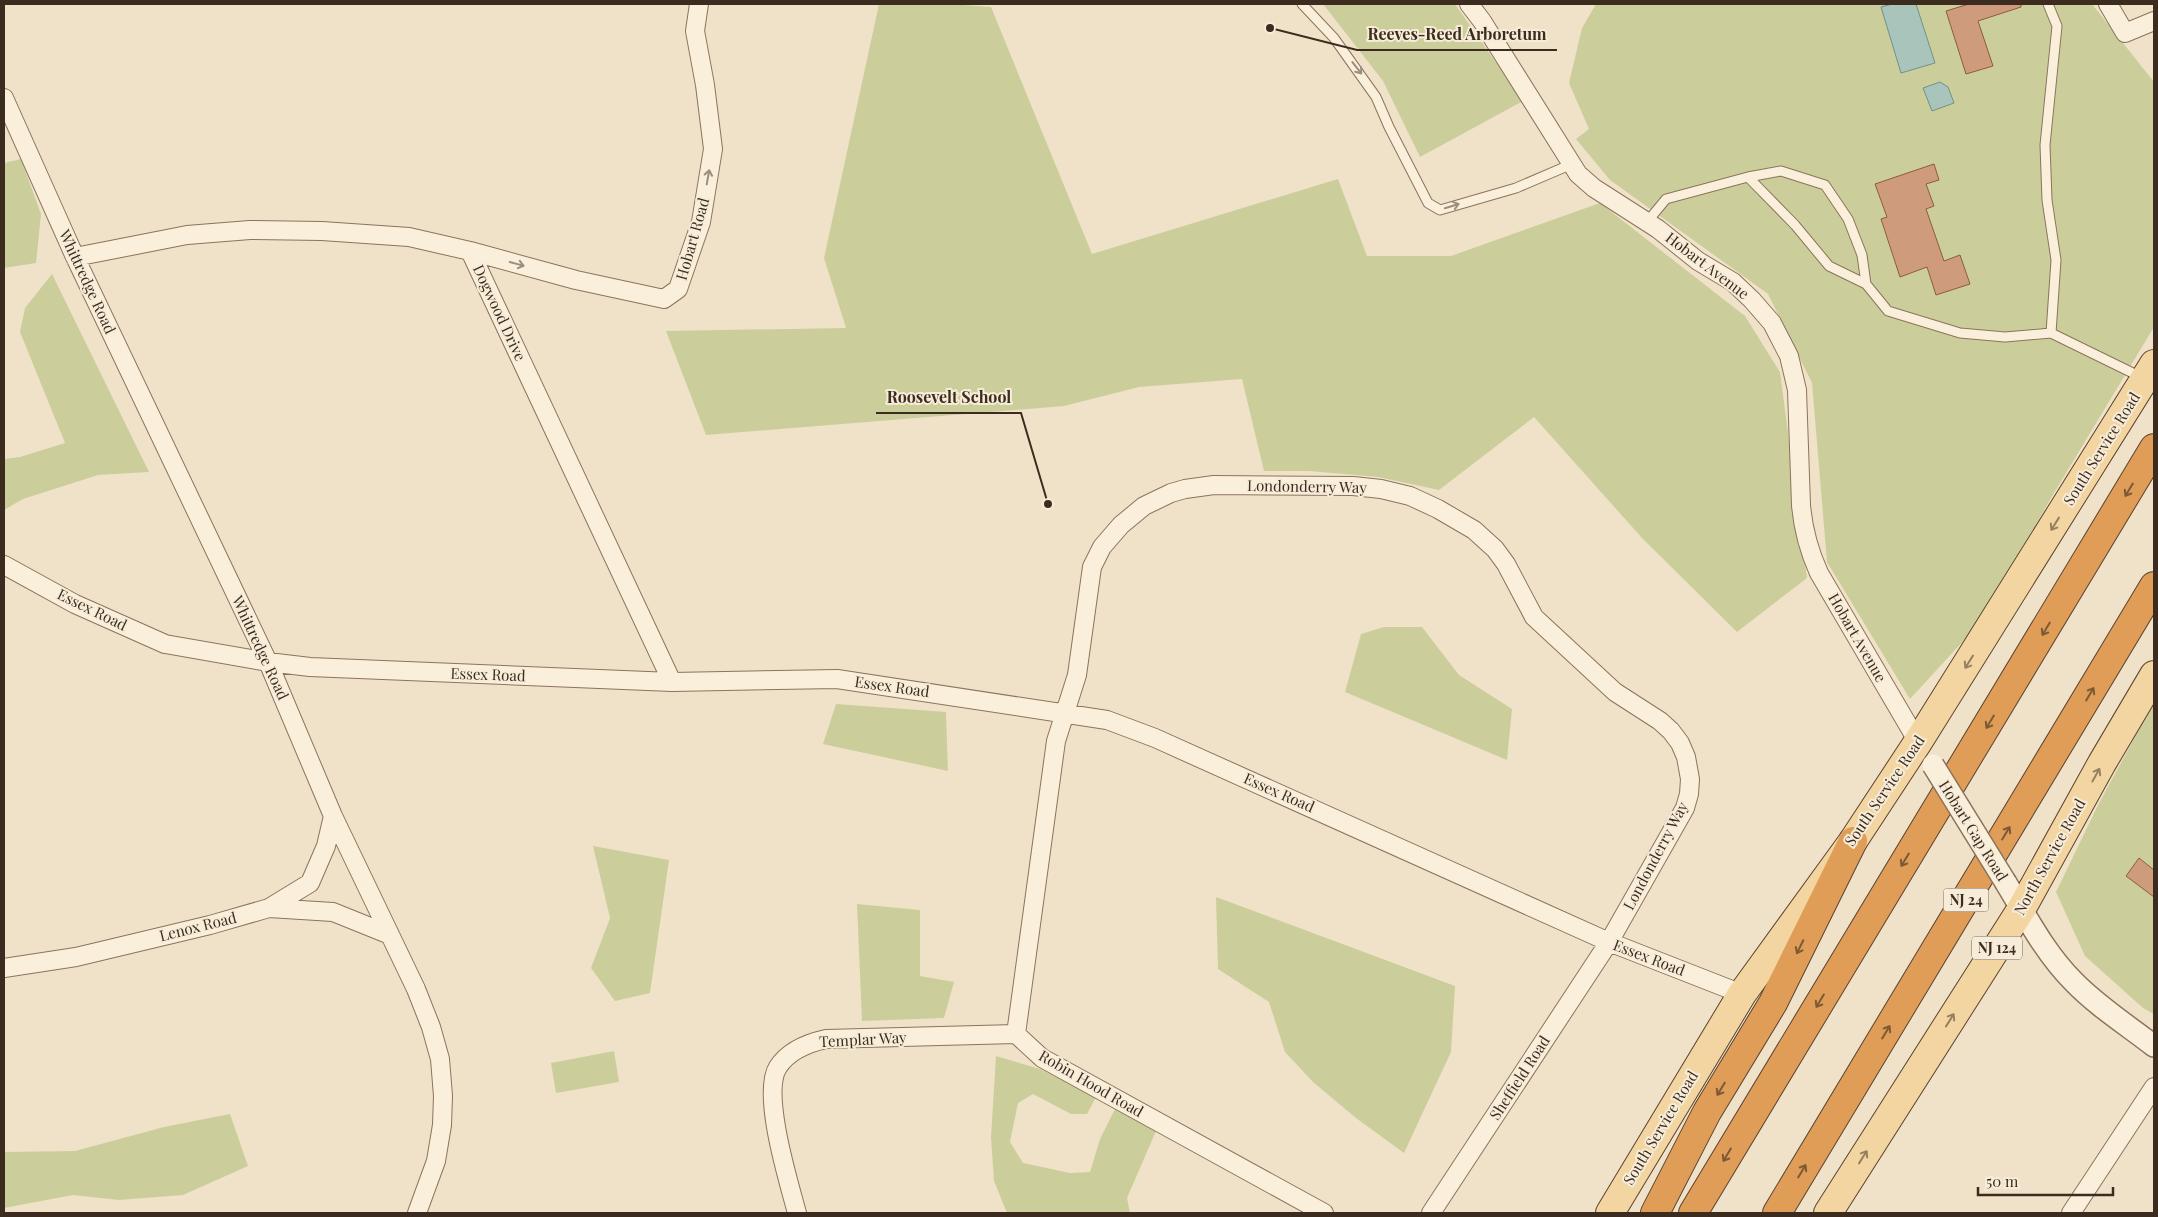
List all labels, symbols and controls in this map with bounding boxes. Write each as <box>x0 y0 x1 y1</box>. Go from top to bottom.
callout: Reeves-Reed Arboretum <box>1357 19 1557 50</box>
text: Reeves-Reed Arboretum <box>1367 23 1547 44</box>
one-way arrow <box>1351 61 1362 74</box>
one-way arrow <box>704 169 714 185</box>
street label: Hobart Road <box>671 195 713 282</box>
one-way arrow <box>1444 201 1460 211</box>
street label: Whittredge Road <box>55 225 121 337</box>
street label: Hobart Avenue <box>1662 227 1753 303</box>
one-way arrow <box>509 260 525 269</box>
street label: Dogwood Drive <box>469 261 531 364</box>
callout: Roosevelt School <box>876 382 1021 413</box>
text: Roosevelt School <box>887 386 1011 407</box>
street label: South Service Road <box>2058 388 2144 509</box>
street label: Londonderry Way <box>1247 475 1367 497</box>
one-way arrow <box>2124 482 2134 496</box>
one-way arrow <box>2049 517 2059 531</box>
street label: Essex Road <box>54 584 131 635</box>
street label: Hobart Avenue <box>1824 589 1891 686</box>
street label: Whittredge Road <box>228 591 294 703</box>
one-way arrow <box>2040 622 2050 636</box>
one-way arrow <box>1963 655 1973 669</box>
street label: Essex Road <box>450 663 526 685</box>
street label: Essex Road <box>853 671 931 701</box>
one-way arrow <box>2085 687 2095 702</box>
one-way arrow <box>1984 714 1994 728</box>
street label: South Service Road <box>1840 731 1929 850</box>
street label: Essex Road <box>1241 768 1318 817</box>
one-way arrow <box>2091 769 2101 783</box>
street label: Hobart Gap Road <box>1935 776 2013 885</box>
street label: North Service Road <box>2009 795 2090 918</box>
street label: Londonderry Way <box>1618 798 1692 913</box>
one-way arrow <box>2002 827 2012 841</box>
one-way arrow <box>1899 853 1909 867</box>
road number: NJ 24 <box>1944 888 1988 912</box>
street label: Lenox Road <box>157 907 239 945</box>
street label: Essex Road <box>1611 934 1688 980</box>
road number: NJ 124 <box>1972 936 2022 960</box>
one-way arrow <box>1795 940 1805 955</box>
one-way arrow <box>1814 993 1824 1007</box>
one-way arrow <box>1946 1014 1956 1028</box>
one-way arrow <box>1881 1026 1891 1040</box>
street label: Templar Way <box>819 1027 908 1051</box>
street label: Sheffield Road <box>1484 1031 1554 1124</box>
street label: Robin Hood Road <box>1036 1045 1148 1121</box>
street label: South Service Road <box>1618 1066 1702 1188</box>
one-way arrow <box>1715 1081 1725 1095</box>
one-way arrow <box>1722 1148 1732 1162</box>
one-way arrow <box>1858 1151 1868 1165</box>
scale bar <box>1978 1164 2113 1196</box>
one-way arrow <box>1798 1165 1808 1179</box>
text: 50 m <box>1986 1171 2019 1191</box>

